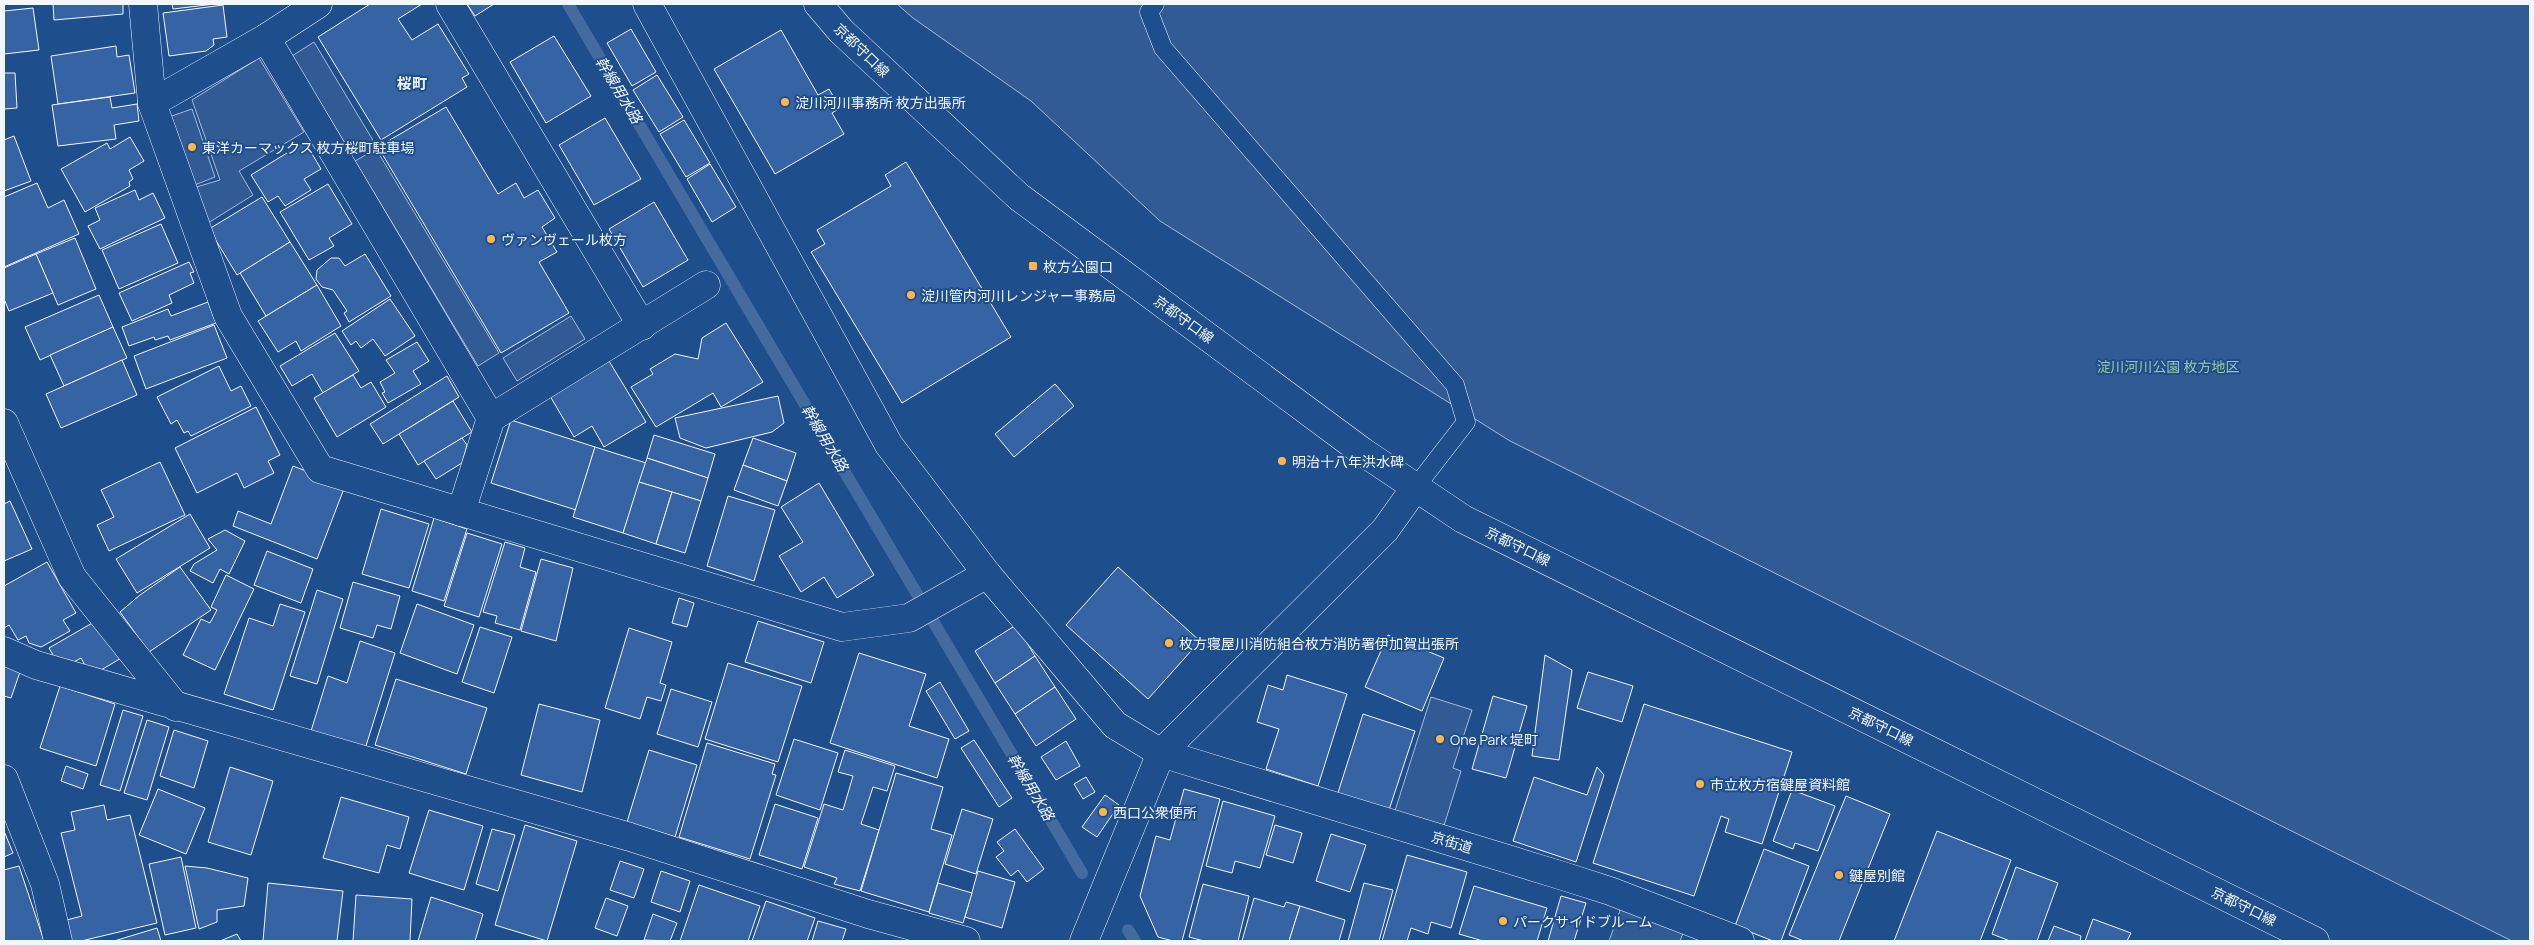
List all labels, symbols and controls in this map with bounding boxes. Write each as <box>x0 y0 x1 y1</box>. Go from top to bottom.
street label: 京都守口線 <box>830 19 894 81</box>
water label: 幹線用水路 <box>591 52 648 129</box>
district label: 桜町 <box>397 73 427 94</box>
place label: 淀川河川事務所 枚方出張所 <box>795 93 966 112</box>
marker: 淀川河川事務所 枚方出張所 <box>779 96 791 108</box>
place label: 東洋カーマックス 枚方桜町駐車場 <box>202 138 414 157</box>
marker: 東洋カーマックス 枚方桜町駐車場 <box>186 141 198 153</box>
place label: ヴァンヴェール枚方 <box>501 230 627 249</box>
marker: ヴァンヴェール枚方 <box>485 233 497 245</box>
place label: 枚方公園口 <box>1043 257 1113 276</box>
marker: 枚方公園口 <box>1027 260 1039 272</box>
place label: 淀川管内河川レンジャー事務局 <box>921 286 1116 305</box>
marker: 淀川管内河川レンジャー事務局 <box>905 289 917 301</box>
street label: 京都守口線 <box>1150 291 1218 347</box>
park label: 淀川河川公園 枚方地区 <box>2097 357 2239 376</box>
water label: 幹線用水路 <box>797 400 854 477</box>
place label: 明治十八年洪水碑 <box>1292 452 1404 471</box>
marker: 明治十八年洪水碑 <box>1276 455 1288 467</box>
street label: 京都守口線 <box>1482 522 1554 570</box>
place label: 枚方寝屋川消防組合枚方消防署伊加賀出張所 <box>1179 634 1459 653</box>
marker: 枚方寝屋川消防組合枚方消防署伊加賀出張所 <box>1163 637 1175 649</box>
street label: 京都守口線 <box>1845 702 1917 750</box>
place label: One Park 堤町 <box>1450 730 1538 749</box>
marker: One Park 堤町 <box>1434 733 1446 745</box>
water label: 幹線用水路 <box>1003 749 1060 826</box>
place label: 市立枚方宿鍵屋資料館 <box>1710 775 1850 794</box>
marker: 市立枚方宿鍵屋資料館 <box>1694 778 1706 790</box>
place label: 西口公衆便所 <box>1113 803 1197 822</box>
marker: 西口公衆便所 <box>1097 806 1109 818</box>
street label: 京街道 <box>1429 827 1475 857</box>
place label: 鍵屋別館 <box>1849 866 1905 885</box>
marker: 鍵屋別館 <box>1833 869 1845 881</box>
street label: 京都守口線 <box>2208 882 2280 930</box>
place label: パークサイドブルーム <box>1513 912 1653 931</box>
marker: パークサイドブルーム <box>1497 915 1509 927</box>

